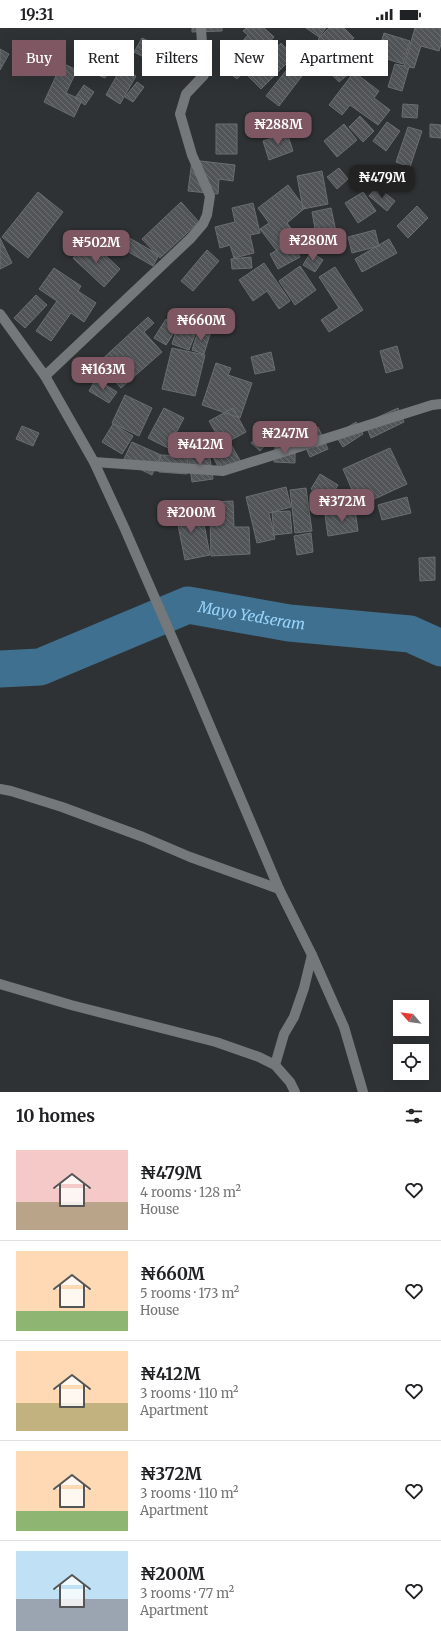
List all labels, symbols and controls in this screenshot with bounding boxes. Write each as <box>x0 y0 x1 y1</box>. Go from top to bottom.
text: 19:31 <box>20 5 54 24</box>
chip: Buy <box>12 40 66 76</box>
chip: Rent <box>74 40 134 76</box>
chip: Filters <box>142 40 212 76</box>
chip: New <box>220 40 278 76</box>
chip: Apartment <box>286 40 388 76</box>
pin: ₦288M <box>250 112 306 146</box>
text: ₦288M <box>254 116 302 133</box>
pin: ₦479M <box>354 165 410 199</box>
text: ₦479M <box>358 169 406 186</box>
pin: ₦280M <box>285 228 341 262</box>
pin: ₦502M <box>68 230 124 264</box>
text: ₦280M <box>289 232 337 249</box>
text: ₦502M <box>72 234 120 251</box>
pin: ₦660M <box>173 308 229 342</box>
text: ₦660M <box>176 312 226 329</box>
pin: ₦163M <box>75 357 131 391</box>
text: ₦163M <box>80 361 126 378</box>
pin: ₦247M <box>257 421 313 455</box>
text: ₦247M <box>261 425 309 442</box>
pin: ₦412M <box>172 432 228 466</box>
text: ₦412M <box>177 436 223 453</box>
pin: ₦372M <box>314 489 370 523</box>
text: ₦372M <box>318 493 366 510</box>
pin: ₦200M <box>163 500 219 534</box>
text: ₦200M <box>166 504 216 521</box>
water label: Mayo Yedseram <box>196 597 306 633</box>
north arrow <box>393 1000 429 1036</box>
map controls <box>393 1000 429 1080</box>
button: locate <box>393 1044 429 1080</box>
text: 10 homes <box>16 1105 95 1127</box>
icon: filters <box>403 1105 425 1127</box>
text: ₦479M <box>140 1162 202 1184</box>
icon: home <box>48 1166 96 1214</box>
icon: heart <box>403 1179 425 1201</box>
text: 4 rooms · 128 m² <box>140 1184 241 1201</box>
text: House <box>140 1201 179 1218</box>
text: ₦660M <box>140 1263 205 1285</box>
icon: home <box>48 1267 96 1315</box>
icon: heart <box>403 1280 425 1302</box>
text: 5 rooms · 173 m² <box>140 1285 239 1302</box>
text: House <box>140 1302 179 1319</box>
text: ₦412M <box>140 1363 200 1385</box>
icon: home <box>48 1367 96 1415</box>
icon: heart <box>403 1380 425 1402</box>
text: 3 rooms · 110 m² <box>140 1385 239 1402</box>
text: Apartment <box>140 1402 208 1419</box>
text: ₦372M <box>140 1463 202 1485</box>
icon: home <box>48 1467 96 1515</box>
icon: heart <box>403 1480 425 1502</box>
text: 3 rooms · 110 m² <box>140 1485 239 1502</box>
text: Apartment <box>140 1502 208 1519</box>
text: ₦200M <box>140 1563 205 1585</box>
icon: home <box>48 1567 96 1615</box>
icon: heart <box>403 1580 425 1602</box>
text: 3 rooms · 77 m² <box>140 1585 234 1602</box>
text: Apartment <box>140 1602 208 1619</box>

